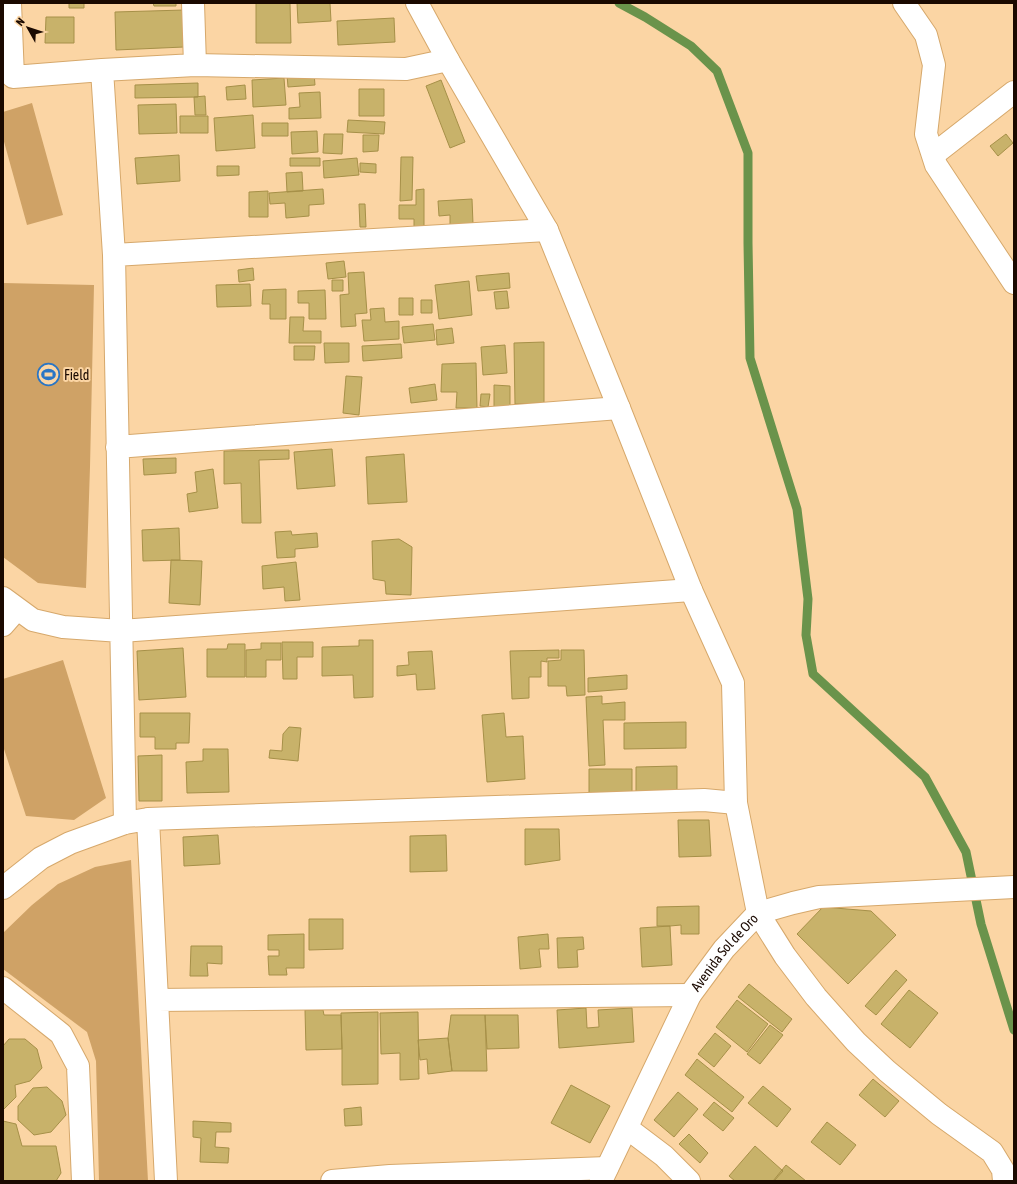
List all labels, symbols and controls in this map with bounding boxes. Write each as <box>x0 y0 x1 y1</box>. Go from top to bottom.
north arrow <box>8 8 48 48</box>
text: N <box>14 15 27 28</box>
sports icon: Field <box>35 362 61 388</box>
place label: Field <box>64 367 89 383</box>
street label: Avenida Sol de Oro <box>688 910 761 994</box>

